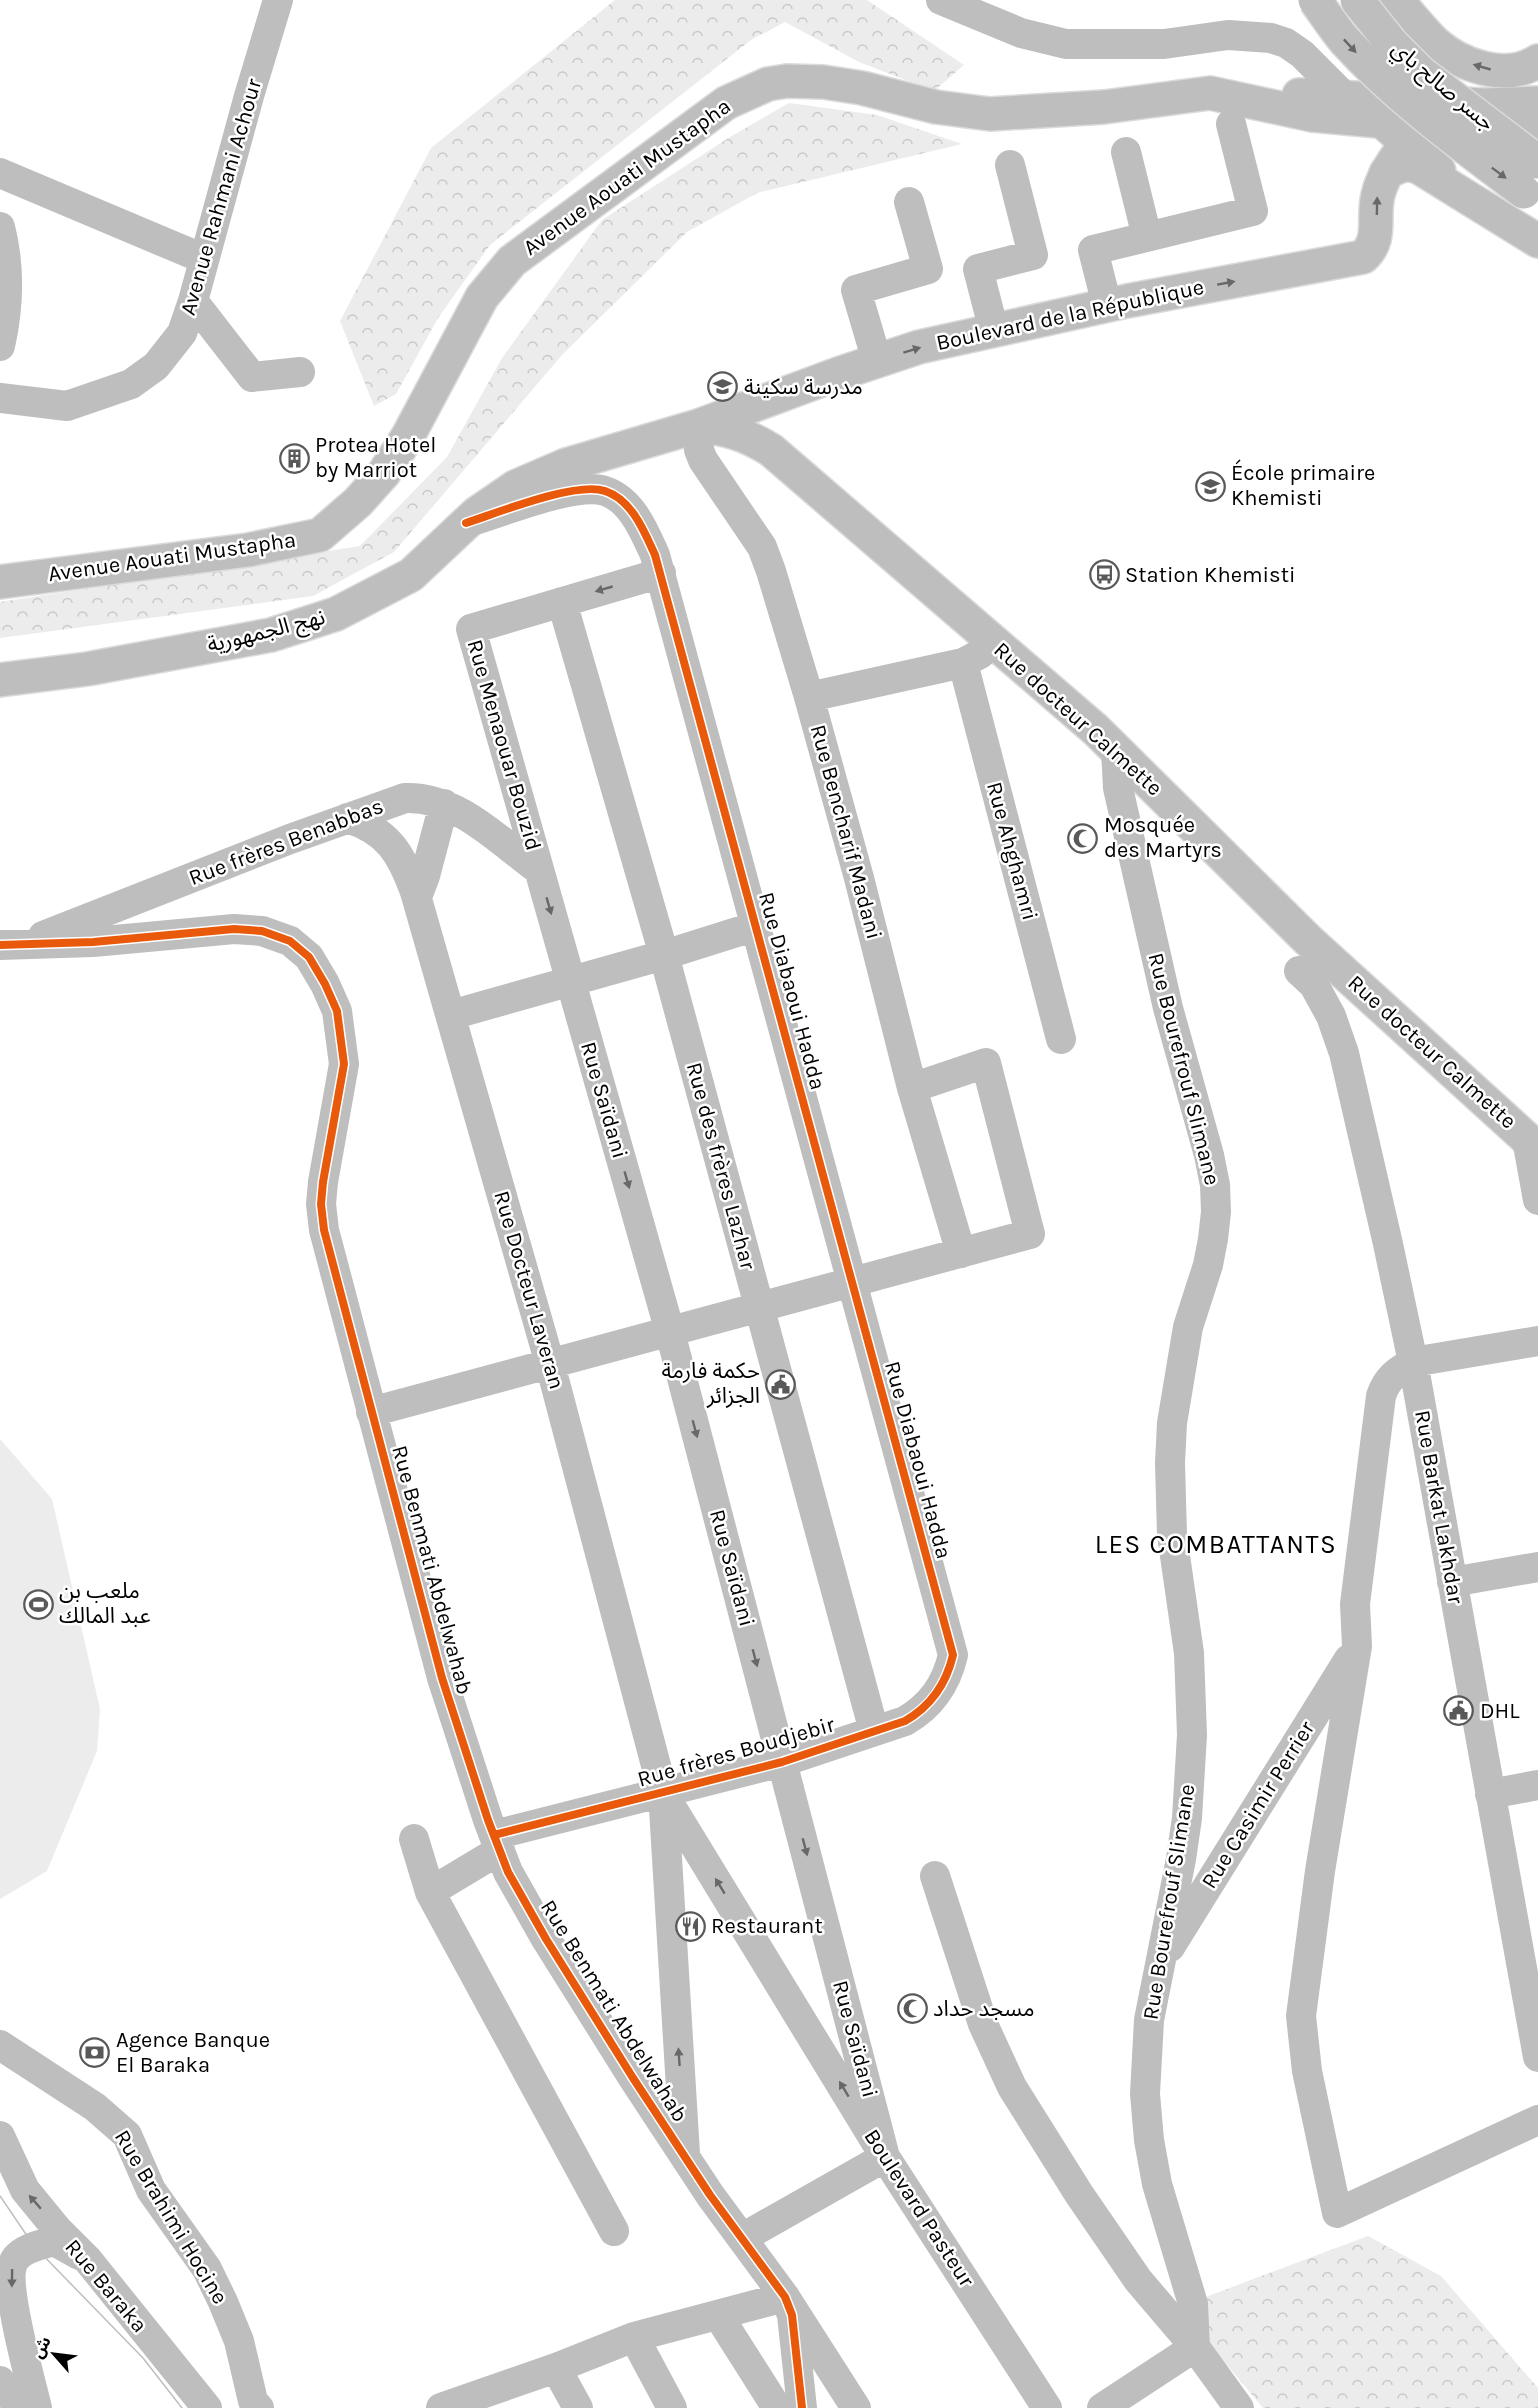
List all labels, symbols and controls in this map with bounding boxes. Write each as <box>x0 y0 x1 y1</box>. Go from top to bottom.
street label: جسر صالح باي <box>1384 36 1500 139</box>
one-way arrow <box>1343 39 1357 53</box>
one-way arrow <box>1473 62 1491 71</box>
street label: Avenue Rahmani Achour <box>175 76 267 318</box>
street label: Avenue Aouati Mustapha <box>518 93 736 261</box>
one-way arrow <box>1491 166 1506 178</box>
one-way arrow <box>1372 197 1382 216</box>
street label: Boulevard de la République <box>934 274 1206 356</box>
one-way arrow <box>1216 278 1235 287</box>
one-way arrow <box>903 345 921 354</box>
school or university icon: مدرسة سكينة <box>707 371 739 403</box>
place label: مدرسة سكينة <box>744 374 863 400</box>
place label: Protea Hotel by Marriot <box>315 432 437 483</box>
building icon: Protea Hotel by Marriot <box>278 442 310 474</box>
place label: École primaire Khemisti <box>1231 459 1375 511</box>
school or university icon: École primaire Khemisti <box>1194 470 1226 502</box>
street label: Avenue Aouati Mustapha <box>46 527 298 587</box>
bus stop icon: Station Khemisti <box>1088 559 1120 591</box>
place label: Station Khemisti <box>1125 562 1296 588</box>
one-way arrow <box>595 585 614 595</box>
street label: نهج الجمهورية <box>204 604 328 661</box>
street label: Rue Menaouar Bouzid <box>461 636 547 854</box>
street label: Rue docteur Calmette <box>989 637 1167 801</box>
street label: Rue Bencharif Madani <box>805 722 887 942</box>
street label: Rue Ahghamri <box>981 779 1043 923</box>
street label: Rue frères Benabbas <box>185 793 387 891</box>
place label: Mosquée des Martyrs <box>1104 812 1222 863</box>
mosque icon: Mosquée des Martyrs <box>1067 822 1099 854</box>
street label: Rue Diabaoui Hadda <box>753 889 831 1093</box>
one-way arrow <box>544 897 554 915</box>
street label: Rue Bourefrouf Slimane <box>1143 950 1225 1188</box>
street label: Rue docteur Calmette <box>1343 970 1521 1134</box>
street label: Rue Saïdani <box>575 1039 633 1161</box>
street label: Rue des frères Lazhar <box>681 1060 761 1272</box>
one-way arrow <box>623 1171 632 1189</box>
street label: Rue Docteur Laveran <box>488 1188 570 1392</box>
place label: حكمة فارمة الجزائر <box>662 1358 760 1409</box>
street label: Rue Diabaoui Hadda <box>879 1358 957 1562</box>
public building icon: حكمة فارمة الجزائر <box>765 1368 797 1400</box>
street label: Rue Barkat Lakhdar <box>1409 1408 1469 1606</box>
one-way arrow <box>691 1419 701 1438</box>
street label: Rue Benmati Abdelwahab <box>386 1443 478 1697</box>
street label: Rue Saïdani <box>704 1507 760 1629</box>
district label: LES COMBATTANTS <box>1095 1529 1337 1560</box>
place label: ملعب بن عبد المالك <box>59 1578 151 1629</box>
sports icon: ملعب بن عبد المالك <box>22 1588 54 1620</box>
one-way arrow <box>751 1649 761 1667</box>
public building icon: DHL <box>1443 1695 1475 1727</box>
place label: DHL <box>1480 1698 1520 1724</box>
street label: Rue frères Boudjebir <box>634 1711 838 1793</box>
street label: Rue Casimir Perrier <box>1196 1716 1320 1894</box>
street label: Rue Bourefrouf Slimane <box>1138 1782 1200 2022</box>
one-way arrow <box>800 1837 810 1856</box>
one-way arrow <box>715 1878 726 1894</box>
street label: Rue Benmati Abdelwahab <box>535 1895 693 2127</box>
restaurant icon: Restaurant <box>674 1910 706 1942</box>
place label: Restaurant <box>711 1913 823 1939</box>
street label: Rue Saïdani <box>827 1978 883 2100</box>
mosque icon: مسجد حداد <box>896 1993 928 2025</box>
place label: مسجد حداد <box>933 1996 1035 2022</box>
place label: Agence Banque El Baraka <box>116 2027 270 2078</box>
bank icon: Agence Banque El Baraka <box>79 2037 111 2069</box>
one-way arrow <box>675 2047 684 2066</box>
one-way arrow <box>838 2081 849 2097</box>
street label: Boulevard Pasteur <box>858 2124 980 2292</box>
street label: Rue Brahimi Hocine <box>109 2125 233 2309</box>
one-way arrow <box>29 2195 42 2210</box>
street label: Rue Baraka <box>60 2234 152 2338</box>
one-way arrow <box>7 2269 17 2288</box>
north arrow <box>24 2324 84 2384</box>
text: ش <box>28 2333 55 2361</box>

